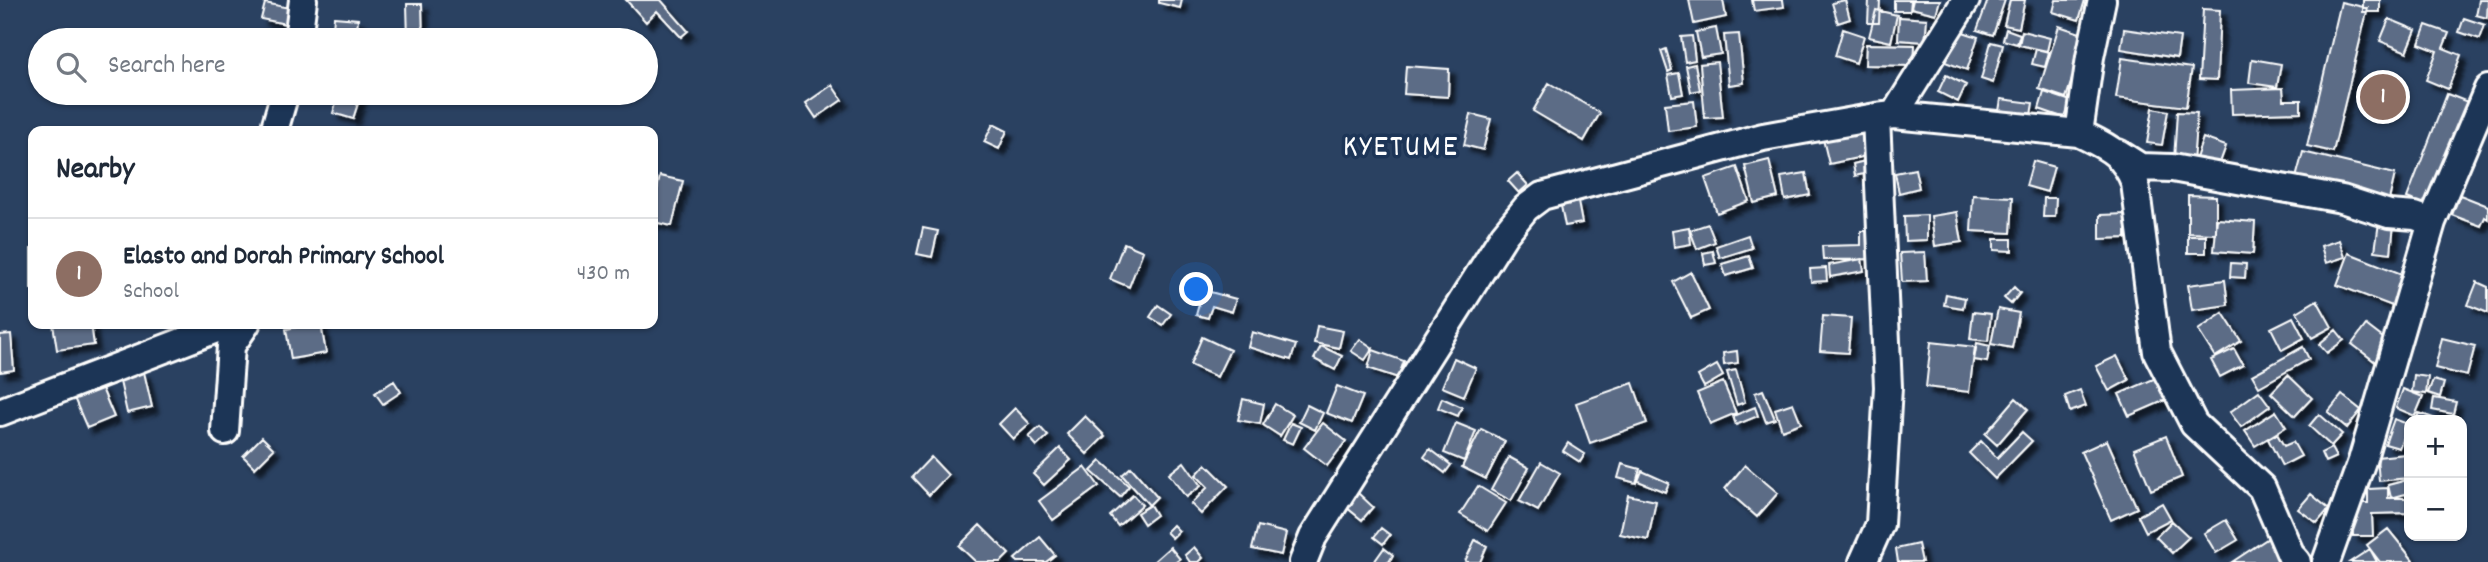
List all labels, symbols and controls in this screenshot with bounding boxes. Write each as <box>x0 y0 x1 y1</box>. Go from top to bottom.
search box <box>28 28 658 105</box>
icon: search <box>52 48 90 86</box>
text: Search here <box>108 48 226 85</box>
pin: 1 <box>2360 71 2406 123</box>
district label: KYETUME <box>1343 126 1459 172</box>
text: Nearby <box>56 150 134 193</box>
text: Elasto and Dorah Primary School <box>123 239 444 276</box>
text: 1 <box>76 258 82 291</box>
text: 430 m <box>577 258 630 291</box>
your location <box>1179 272 1213 306</box>
text: School <box>123 276 179 309</box>
map controls <box>2404 415 2467 541</box>
button: + <box>2404 415 2467 478</box>
button: − <box>2404 478 2467 541</box>

